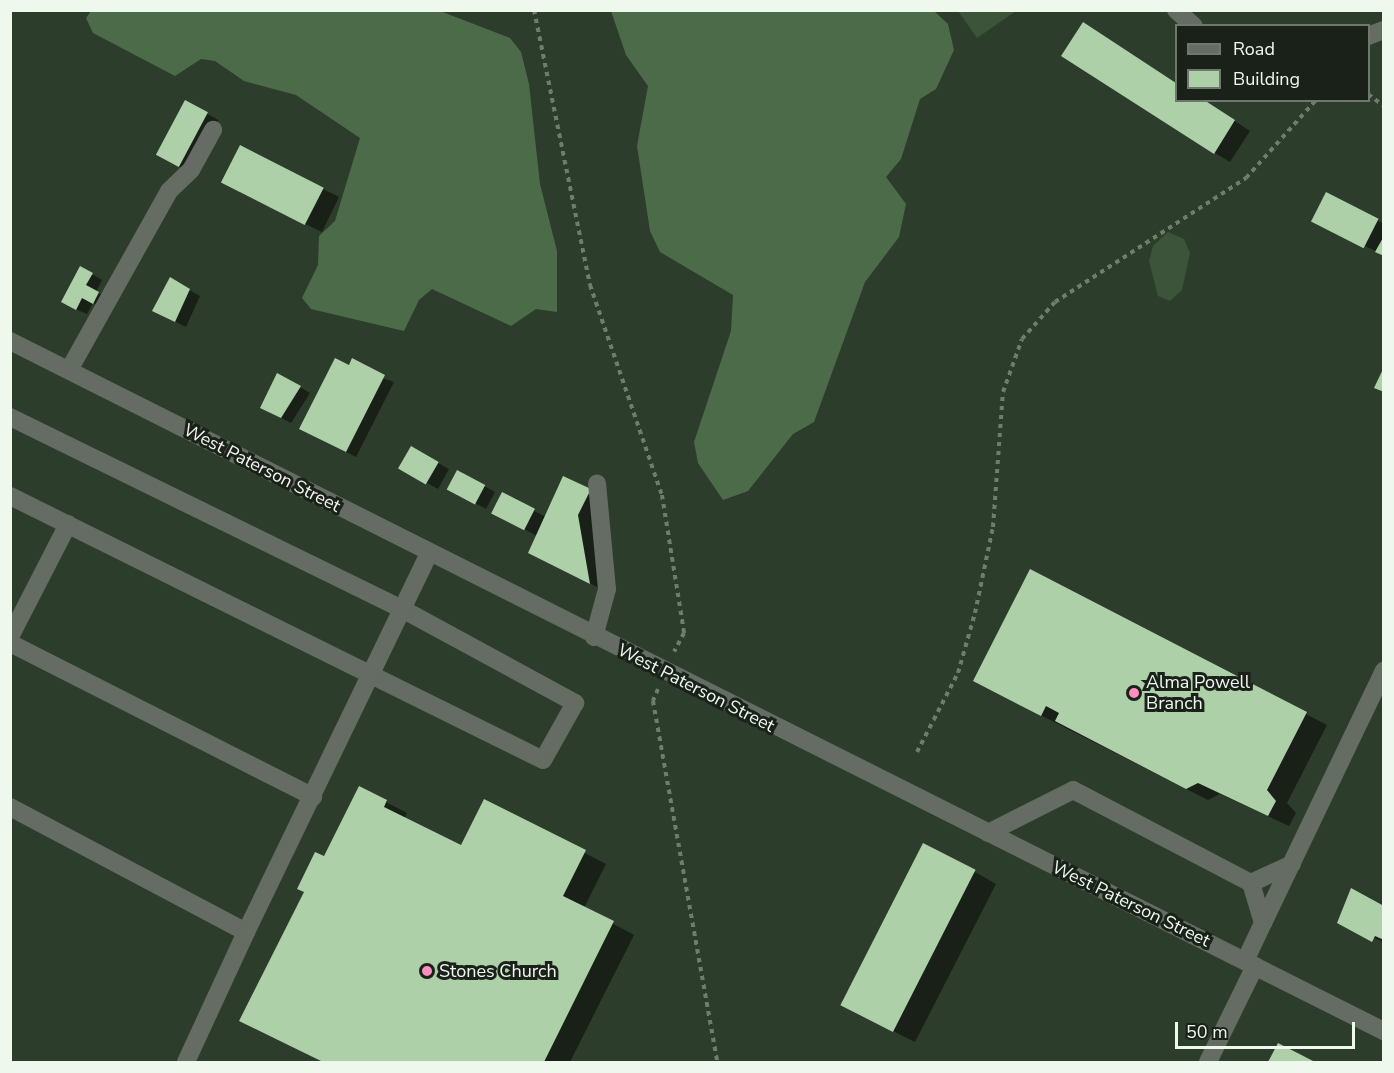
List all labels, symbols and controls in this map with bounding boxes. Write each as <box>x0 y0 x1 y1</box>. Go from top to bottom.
legend <box>1175 24 1370 102</box>
text: Road <box>1233 37 1275 61</box>
text: Building <box>1233 67 1300 91</box>
street label: West Paterson Street <box>180 419 344 517</box>
street label: West Paterson Street <box>614 639 778 737</box>
place label: Alma Powell Branch <box>1146 672 1250 714</box>
marker: Alma Powell Branch <box>1127 686 1141 700</box>
street label: West Paterson Street <box>1048 856 1214 952</box>
place label: Stones Church <box>439 960 557 982</box>
marker: Stones Church <box>420 964 434 978</box>
scale bar <box>1178 1010 1358 1048</box>
text: 50 m <box>1186 1020 1228 1044</box>

